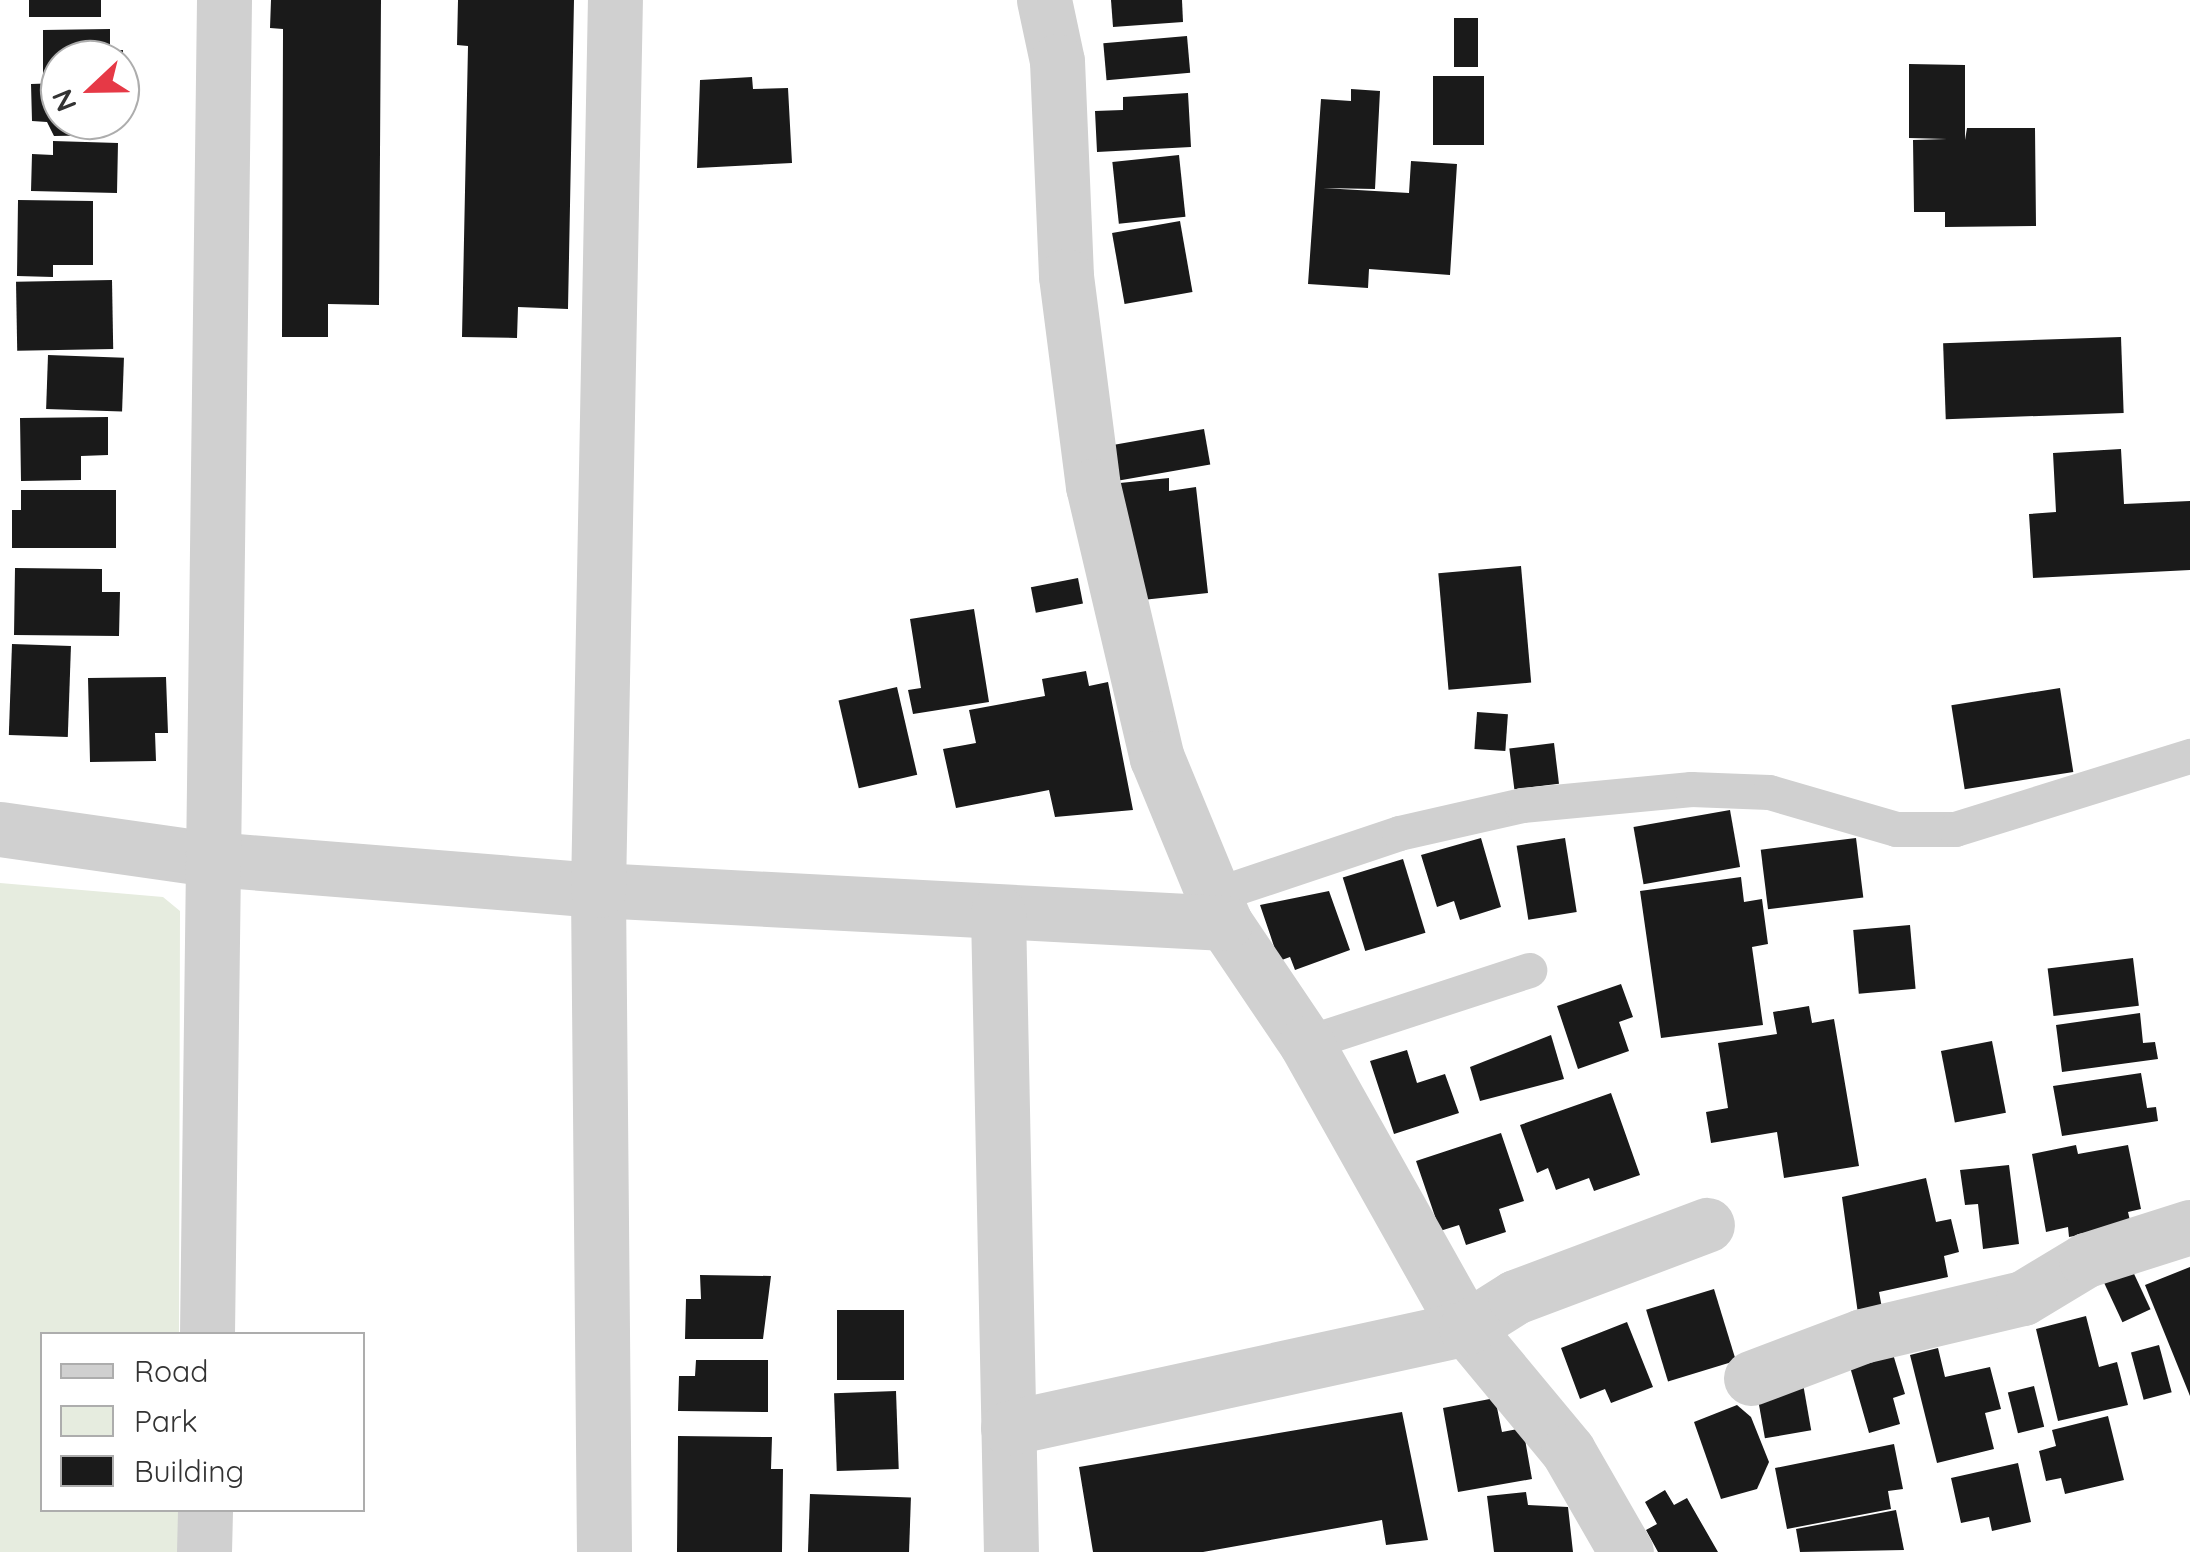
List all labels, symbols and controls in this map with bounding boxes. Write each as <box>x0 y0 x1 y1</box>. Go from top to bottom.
north arrow <box>40 40 140 140</box>
text: N <box>43 85 84 117</box>
legend <box>40 1332 365 1512</box>
text: Road <box>134 1352 208 1390</box>
text: Park <box>134 1402 198 1440</box>
text: Building <box>134 1452 244 1490</box>

